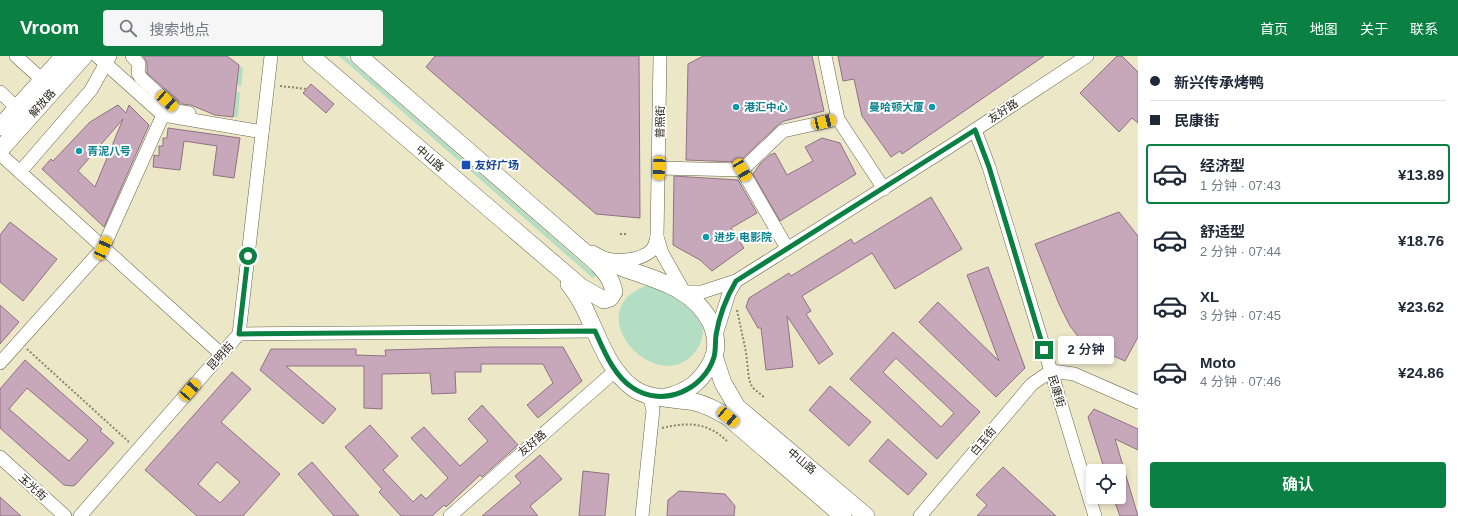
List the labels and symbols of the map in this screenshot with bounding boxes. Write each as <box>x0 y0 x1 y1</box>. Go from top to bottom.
street label: 解放路 <box>27 87 57 119</box>
car <box>154 89 180 113</box>
street label: 友好路 <box>986 97 1020 125</box>
place label: 港汇中心 <box>744 101 788 113</box>
place label: 曼哈顿大厦 <box>869 101 924 113</box>
marker: 港汇中心 <box>731 102 741 112</box>
marker: 曼哈顿大厦 <box>927 102 937 112</box>
street label: 普照街 <box>654 105 666 139</box>
car <box>811 113 837 131</box>
street label: 中山路 <box>414 143 446 173</box>
place label: 青泥八号 <box>87 145 131 157</box>
marker: 青泥八号 <box>74 146 84 156</box>
car <box>653 156 665 180</box>
car <box>731 157 753 183</box>
marker: 友好广场 <box>460 159 472 171</box>
place label: 友好广场 <box>475 159 519 171</box>
place label: 进步 电影院 <box>714 231 772 243</box>
marker: 进步 电影院 <box>701 232 711 242</box>
car <box>93 235 113 261</box>
route start <box>239 247 257 265</box>
callout: 2 分钟 <box>1058 336 1114 364</box>
street label: 昆明街 <box>205 340 235 372</box>
route end <box>1035 341 1053 359</box>
street label: 民康街 <box>1046 373 1068 409</box>
car <box>178 377 202 403</box>
car <box>715 405 741 429</box>
street label: 白玉街 <box>968 425 998 457</box>
street label: 友好路 <box>516 428 548 458</box>
street label: 中山路 <box>786 446 818 476</box>
street label: 玉光街 <box>17 472 49 502</box>

